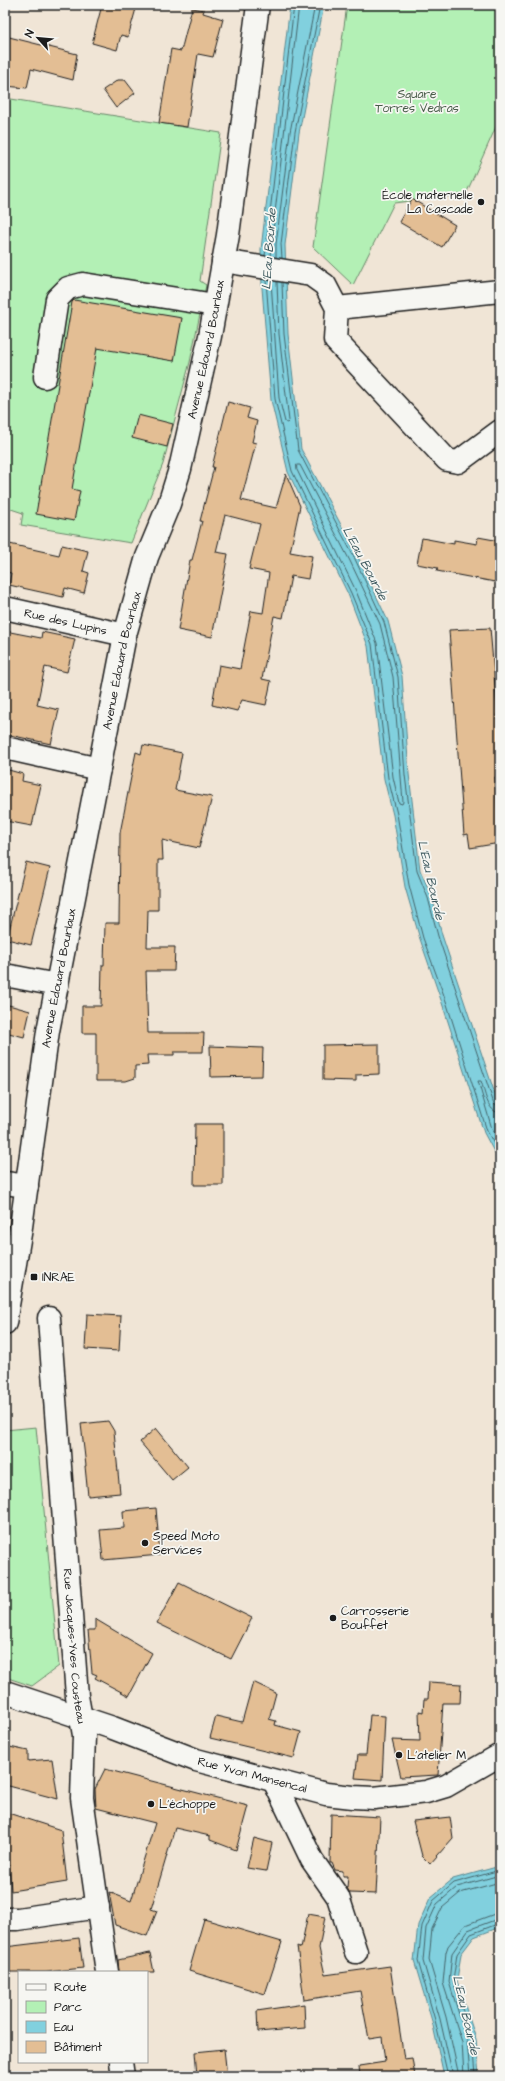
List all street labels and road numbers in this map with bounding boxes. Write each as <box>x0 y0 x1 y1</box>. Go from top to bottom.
street label: Avenue Édouard Bourlaux <box>184 278 229 421</box>
street label: Avenue Édouard Bourlaux <box>99 589 146 731</box>
street label: Rue des Lupins <box>22 605 108 640</box>
street label: Avenue Édouard Bourlaux <box>38 907 81 1049</box>
street label: Rue Jacques-Yves Cousteau <box>59 1568 90 1725</box>
street label: Rue Yvon Mansencal <box>196 1753 309 1798</box>

